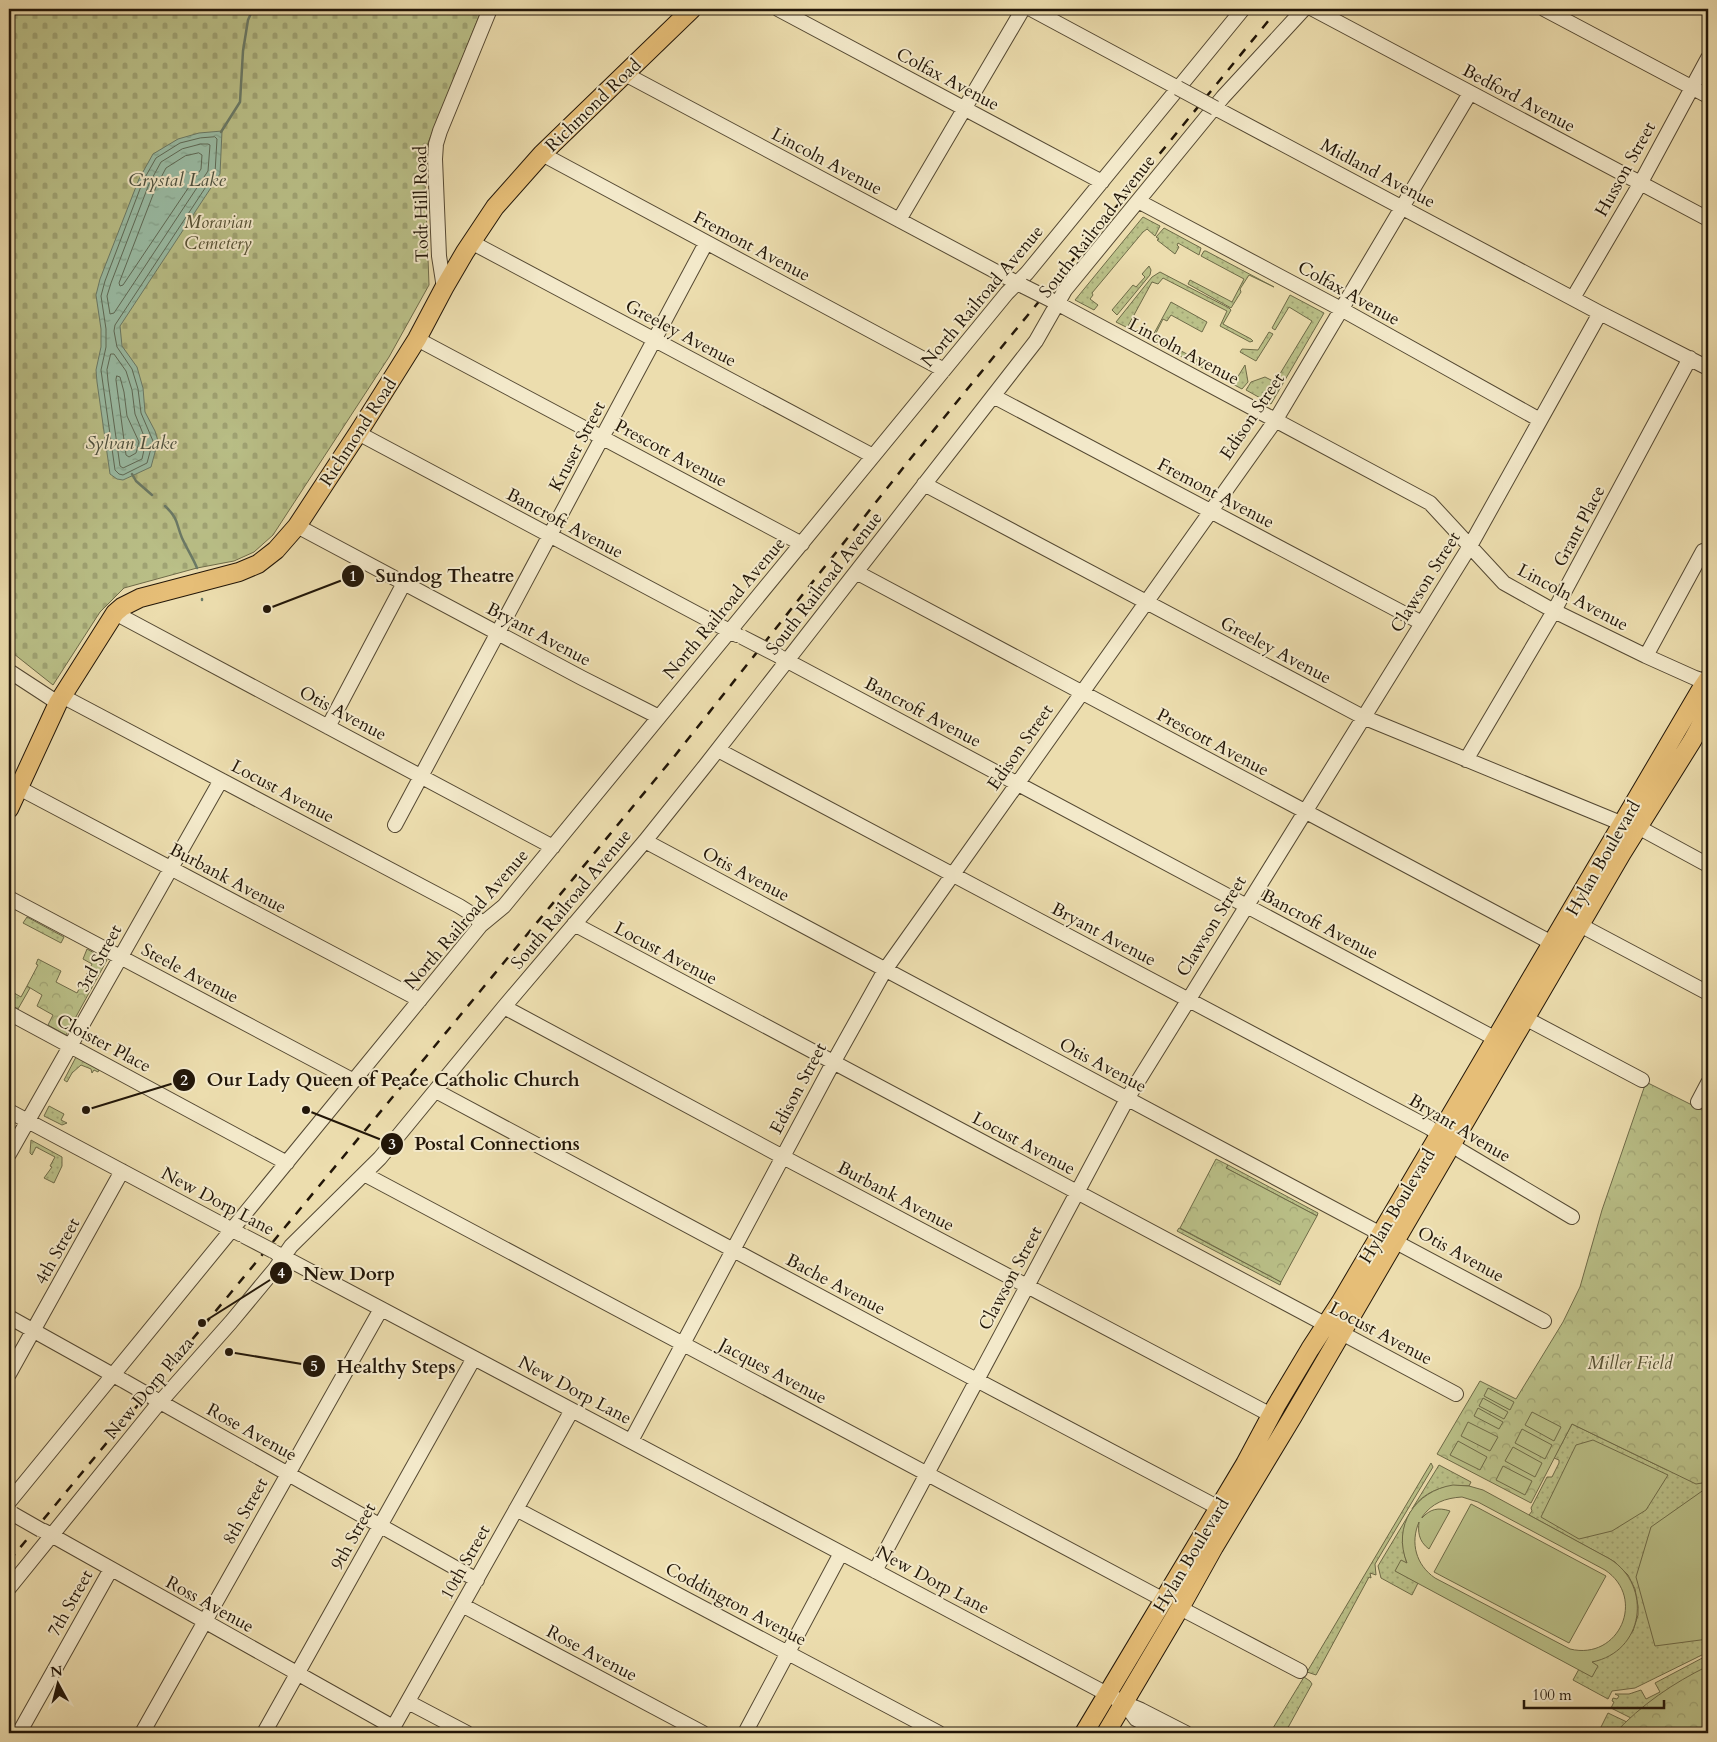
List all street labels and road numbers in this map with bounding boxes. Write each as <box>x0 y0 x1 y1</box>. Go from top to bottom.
street label: Colfax Avenue <box>892 42 1004 117</box>
street label: Richmond Road <box>540 53 647 158</box>
street label: Bedford Avenue <box>1458 58 1580 139</box>
street label: Husson Street <box>1589 117 1662 221</box>
street label: Lincoln Avenue <box>767 122 887 201</box>
street label: Midland Avenue <box>1316 133 1440 214</box>
street label: Todt Hill Road <box>408 145 435 263</box>
street label: South Railroad Avenue <box>1033 149 1161 303</box>
street label: Fremont Avenue <box>689 205 815 288</box>
street label: North Railroad Avenue <box>915 220 1049 373</box>
street label: Colfax Avenue <box>1293 255 1404 332</box>
street label: Greeley Avenue <box>621 294 741 373</box>
street label: Lincoln Avenue <box>1124 312 1244 391</box>
street label: Edison Street <box>1214 368 1291 465</box>
street label: Richmond Road <box>314 373 403 491</box>
street label: Kruser Street <box>543 397 612 496</box>
street label: Prescott Avenue <box>610 413 731 494</box>
street label: Fremont Avenue <box>1153 452 1279 535</box>
street label: Grant Place <box>1548 481 1611 571</box>
street label: Bancroft Avenue <box>502 482 628 565</box>
street label: South Railroad Avenue <box>760 506 888 660</box>
street label: Clawson Street <box>1384 527 1467 638</box>
street label: North Railroad Avenue <box>657 532 791 685</box>
street label: Lincoln Avenue <box>1513 558 1633 637</box>
street label: Bryant Avenue <box>482 596 595 673</box>
street label: Greeley Avenue <box>1216 611 1336 690</box>
street label: Bancroft Avenue <box>860 671 986 754</box>
street label: Otis Avenue <box>295 680 391 747</box>
street label: Edison Street <box>982 699 1059 795</box>
street label: Prescott Avenue <box>1152 702 1273 783</box>
street label: Locust Avenue <box>227 754 339 829</box>
street label: Hylan Boulevard <box>1560 796 1647 921</box>
street label: South Railroad Avenue <box>505 824 637 975</box>
street label: Burbank Avenue <box>165 837 291 920</box>
street label: Otis Avenue <box>698 841 794 908</box>
street label: North Railroad Avenue <box>398 844 534 995</box>
street label: Clawson Street <box>1170 871 1253 982</box>
street label: Bancroft Avenue <box>1257 883 1383 966</box>
street label: Bryant Avenue <box>1047 896 1160 973</box>
street label: Locust Avenue <box>610 916 722 991</box>
street label: 3rd Street <box>71 920 128 996</box>
street label: Steele Avenue <box>137 937 243 1010</box>
street label: Cloister Place <box>52 1008 155 1079</box>
street label: Otis Avenue <box>1055 1032 1151 1099</box>
street label: Edison Street <box>764 1038 833 1138</box>
street label: Bryant Avenue <box>1404 1088 1516 1169</box>
street label: Locust Avenue <box>968 1106 1080 1181</box>
street label: Hylan Boulevard <box>1353 1144 1442 1268</box>
street label: Burbank Avenue <box>833 1155 959 1238</box>
street label: New Dorp Lane <box>157 1161 279 1242</box>
street label: 4th Street <box>29 1213 86 1289</box>
street label: Otis Avenue <box>1413 1220 1509 1289</box>
street label: Clawson Street <box>972 1221 1049 1335</box>
street label: Bache Avenue <box>782 1248 890 1321</box>
street label: Locust Avenue <box>1325 1296 1437 1371</box>
street label: New Dorp Plaza <box>99 1331 200 1445</box>
street label: Jacques Avenue <box>712 1331 831 1410</box>
street label: New Dorp Lane <box>514 1350 636 1431</box>
street label: Rose Avenue <box>202 1397 301 1468</box>
street label: 8th Street <box>217 1473 274 1549</box>
street label: Hylan Boulevard <box>1147 1493 1236 1617</box>
street label: 9th Street <box>325 1498 382 1574</box>
street label: 10th Street <box>435 1520 496 1604</box>
street label: New Dorp Lane <box>872 1540 994 1621</box>
street label: Coddington Avenue <box>661 1557 811 1652</box>
street label: 7th Street <box>42 1565 99 1641</box>
street label: Ross Avenue <box>161 1570 258 1639</box>
street label: Rose Avenue <box>542 1619 642 1688</box>

